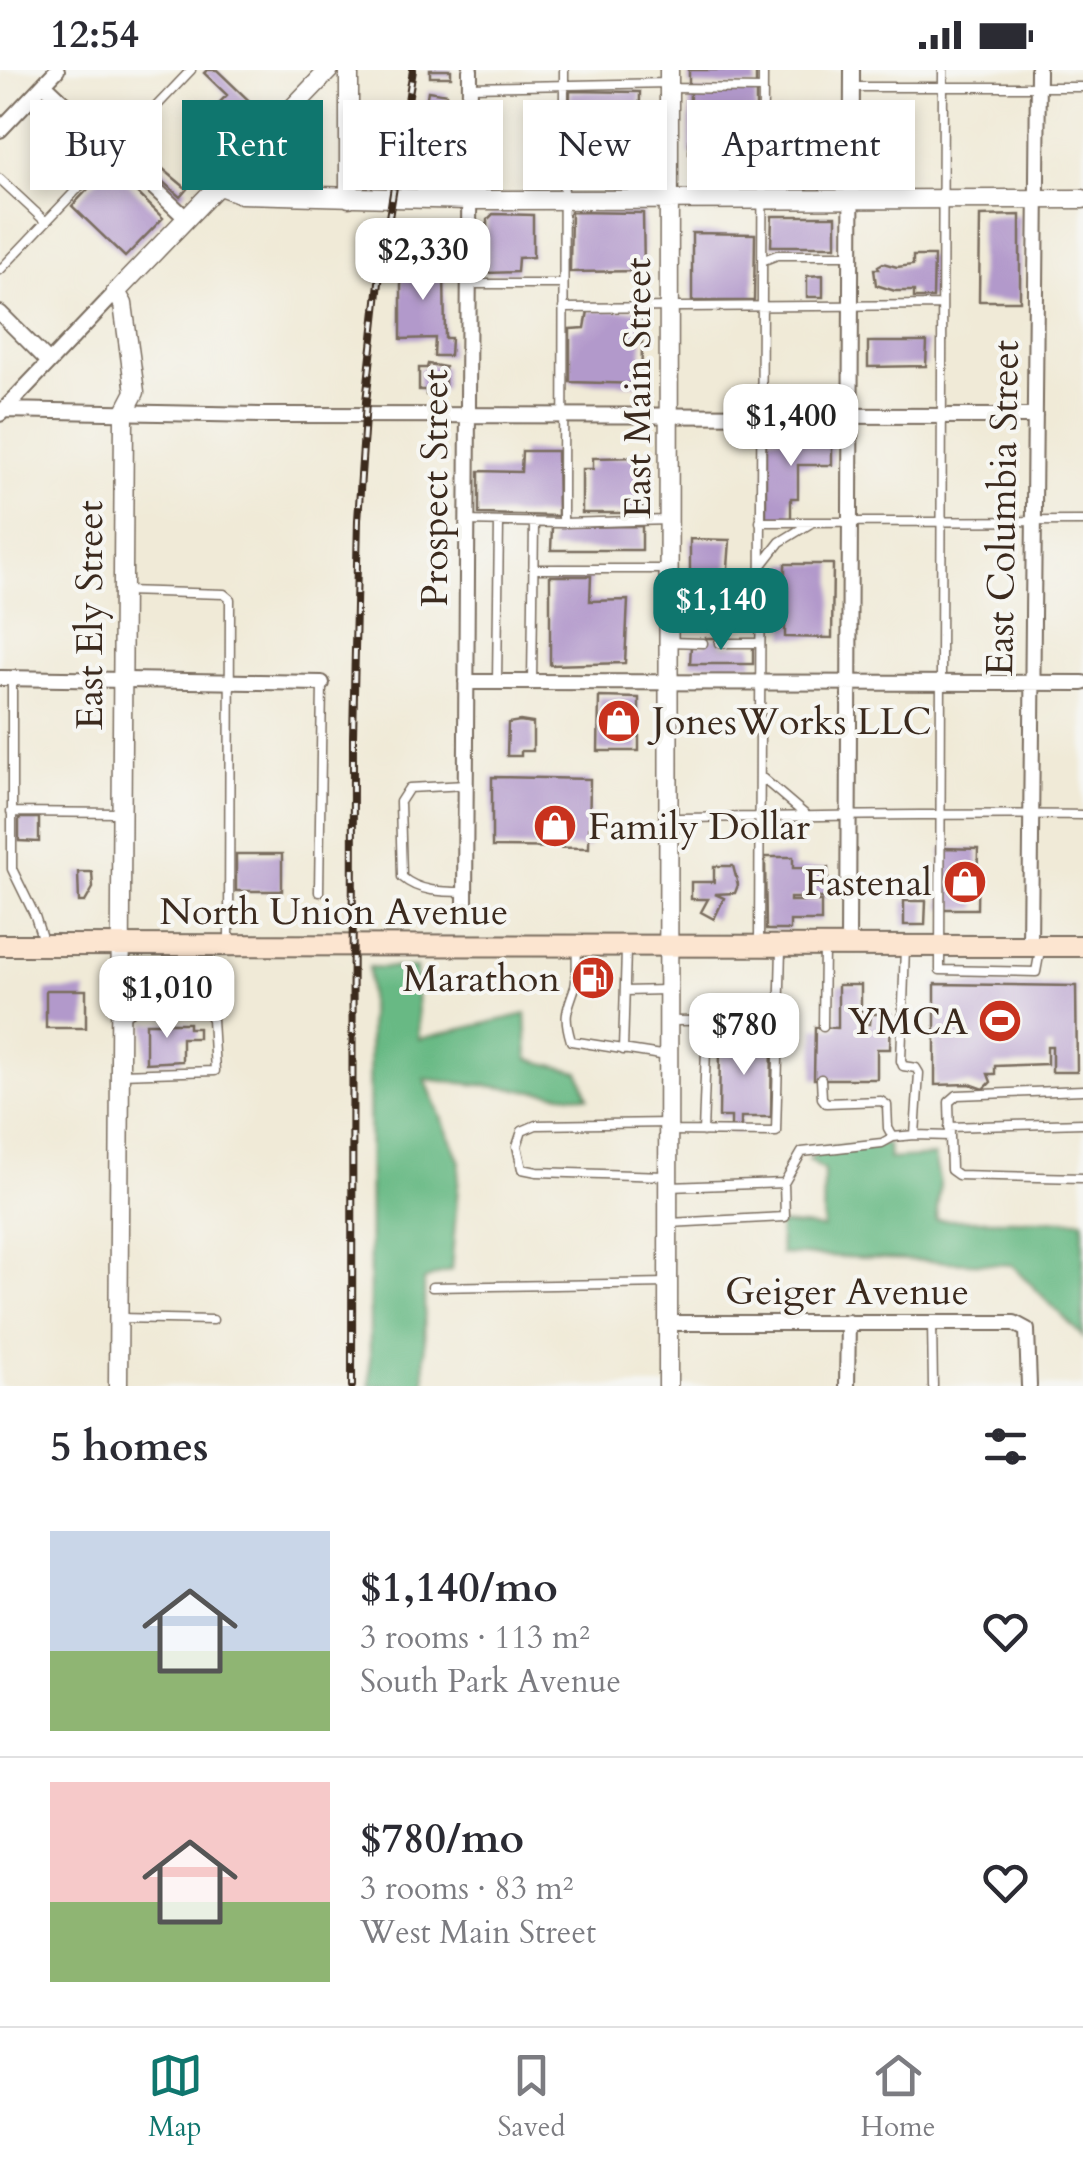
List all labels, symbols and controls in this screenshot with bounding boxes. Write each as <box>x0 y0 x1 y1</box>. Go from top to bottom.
text: 12:54 <box>50 9 139 61</box>
chip: Buy <box>30 100 162 190</box>
chip: Rent <box>182 100 323 190</box>
chip: Filters <box>343 100 503 190</box>
chip: New <box>523 100 667 190</box>
chip: Apartment <box>687 100 915 190</box>
pin: $2,330 <box>342 218 504 303</box>
text: $2,330 <box>377 228 469 272</box>
street label: East Main Street <box>612 258 664 518</box>
street label: East Columbia Street <box>974 339 1032 677</box>
street label: Prospect Street <box>409 369 461 607</box>
pin: $1,400 <box>710 384 872 469</box>
text: $1,400 <box>745 394 837 438</box>
street label: East Ely Street <box>64 500 116 730</box>
pin: $1,140 <box>640 568 802 653</box>
text: $1,140 <box>675 578 767 622</box>
place label: JonesWorks LLC <box>647 696 932 748</box>
shop icon: JonesWorks LLC <box>596 698 642 744</box>
place label: Family Dollar <box>588 801 810 853</box>
shop icon: Family Dollar <box>532 803 578 849</box>
place label: Fastenal <box>804 857 932 909</box>
shop icon: Fastenal <box>942 859 988 905</box>
street label: North Union Avenue <box>160 886 508 938</box>
place label: Marathon <box>403 953 560 1005</box>
fuel station icon: Marathon <box>570 955 616 1001</box>
pin: $1,010 <box>86 956 248 1041</box>
text: $1,010 <box>121 966 213 1010</box>
pin: $780 <box>685 993 803 1078</box>
place label: YMCA <box>848 996 968 1048</box>
sports icon: YMCA <box>977 998 1023 1044</box>
text: $780 <box>711 1003 777 1047</box>
street label: Geiger Avenue <box>725 1266 969 1318</box>
text: 5 homes <box>50 1418 208 1475</box>
icon: filters <box>978 1419 1033 1474</box>
text: $1,140/mo <box>360 1559 558 1616</box>
icon: home <box>130 1571 250 1691</box>
icon: heart <box>978 1604 1033 1659</box>
text: 3 rooms · 113 m² <box>360 1616 590 1660</box>
text: South Park Avenue <box>360 1660 621 1704</box>
text: $780/mo <box>360 1810 524 1867</box>
icon: home <box>130 1822 250 1942</box>
icon: heart <box>978 1855 1033 1910</box>
text: 3 rooms · 83 m² <box>360 1867 573 1911</box>
text: West Main Street <box>360 1911 596 1955</box>
tab: Map <box>148 2048 203 2146</box>
tab: Saved <box>498 2048 565 2146</box>
tab: Home <box>861 2048 935 2146</box>

